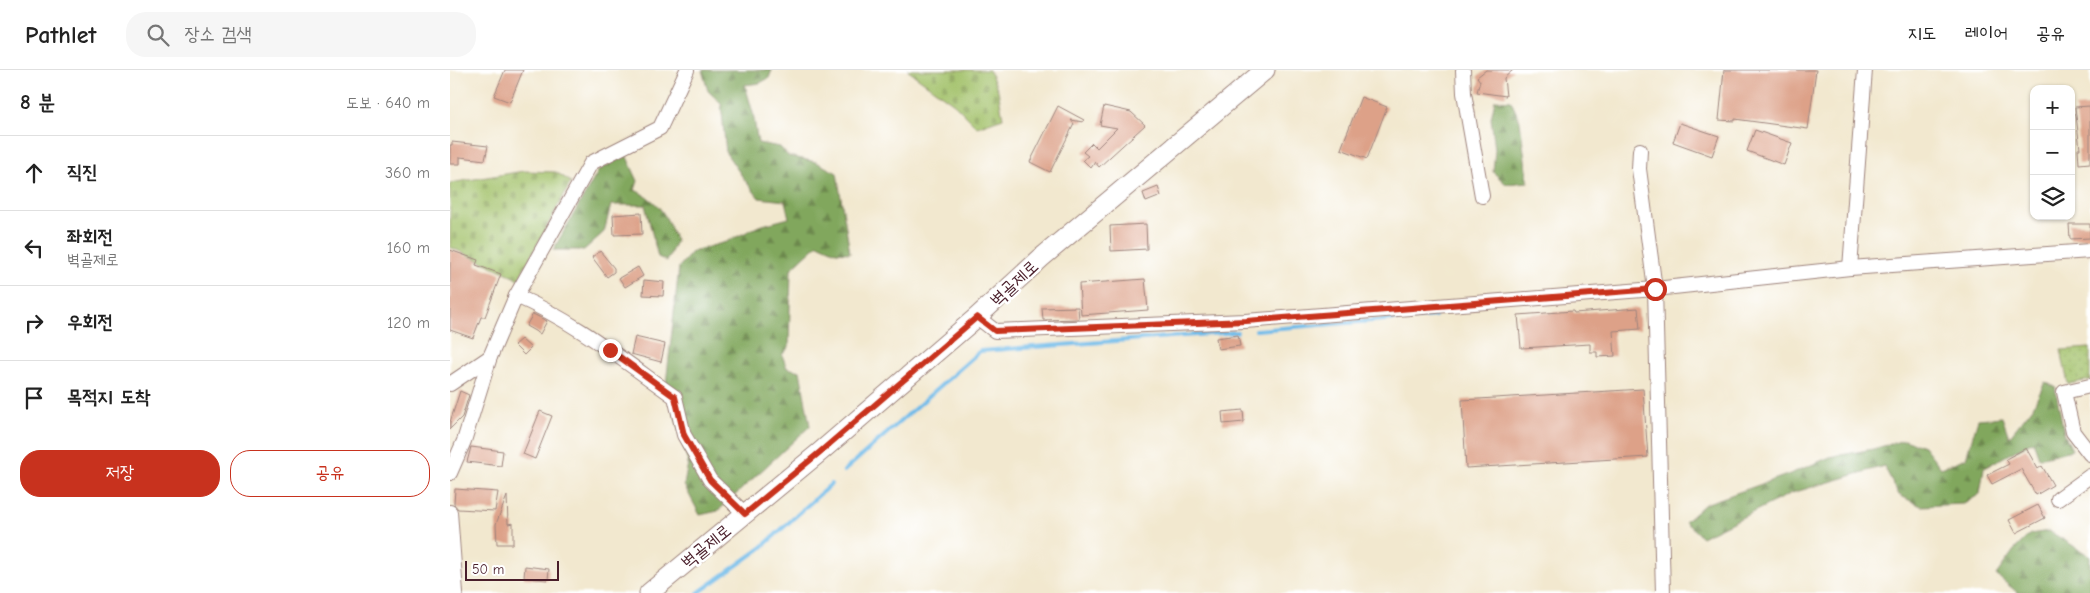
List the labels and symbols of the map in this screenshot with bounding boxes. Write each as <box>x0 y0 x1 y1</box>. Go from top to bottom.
street label: 벽골제로 <box>986 256 1043 311</box>
route start <box>1644 278 1667 301</box>
route end <box>599 339 622 362</box>
street label: 벽골제로 <box>677 520 735 573</box>
scale bar <box>465 558 559 581</box>

